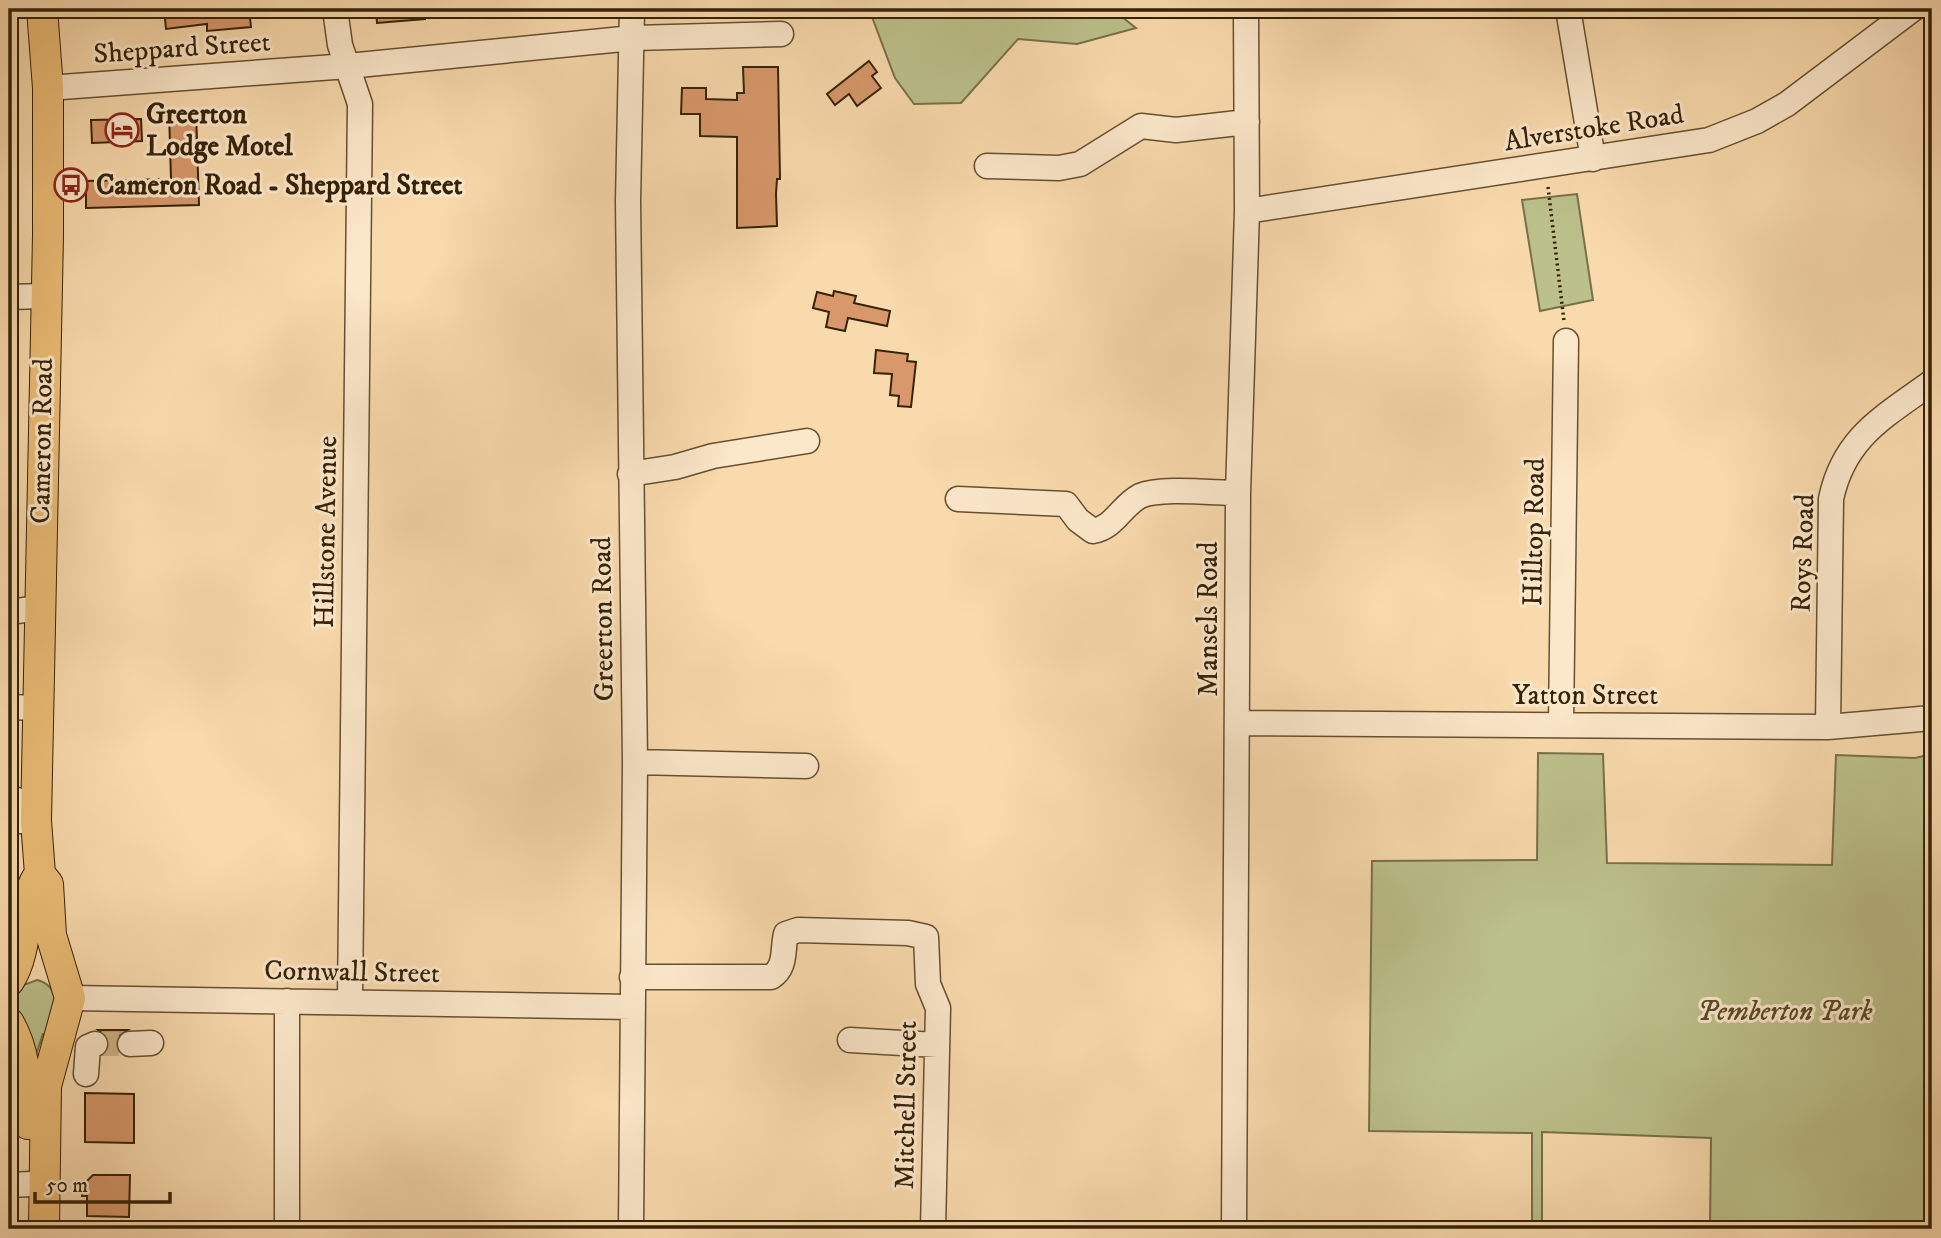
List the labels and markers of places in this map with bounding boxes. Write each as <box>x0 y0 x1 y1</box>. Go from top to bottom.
place label: Greerton Lodge Motel <box>146 97 293 164</box>
hotel icon: Greerton Lodge Motel <box>103 111 141 149</box>
bus stop icon: Cameron Road - Sheppard Street <box>52 166 90 204</box>
place label: Cameron Road - Sheppard Street <box>96 168 462 203</box>

